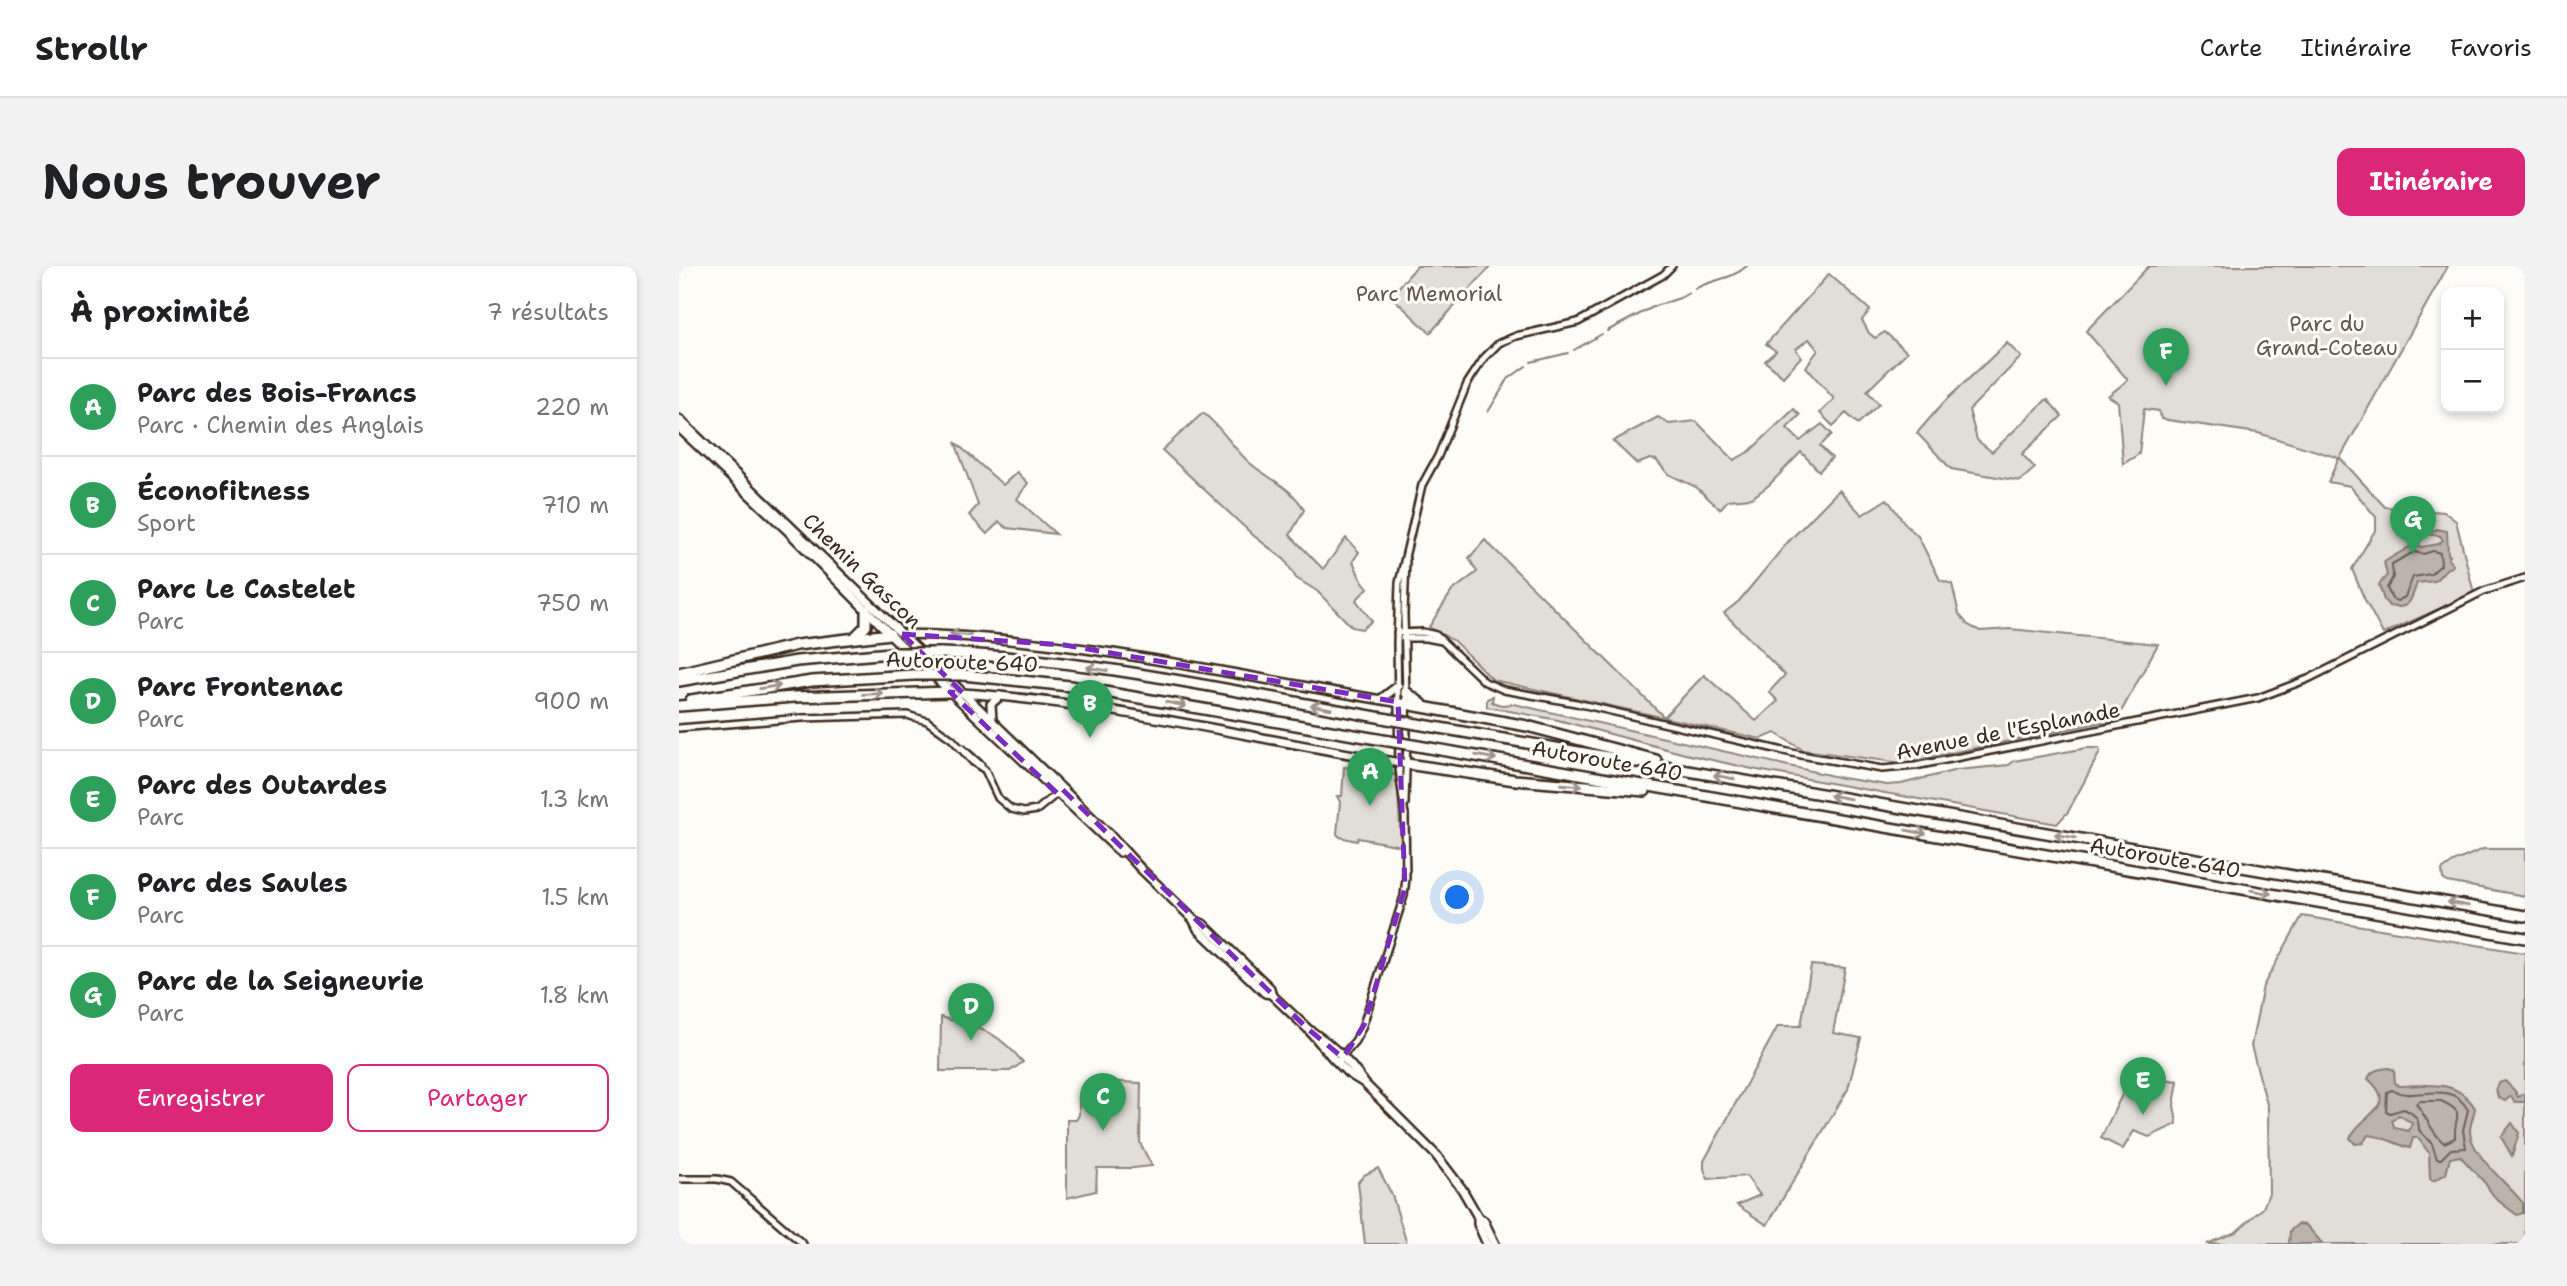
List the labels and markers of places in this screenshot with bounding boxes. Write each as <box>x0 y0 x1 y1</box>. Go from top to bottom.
pin: F <box>2143 328 2189 386</box>
pin: G <box>2390 496 2436 554</box>
pin: B <box>1067 680 1113 738</box>
pin: A <box>1347 748 1393 806</box>
pin: D <box>948 983 994 1041</box>
pin: E <box>2120 1057 2166 1115</box>
pin: C <box>1080 1073 1126 1131</box>

